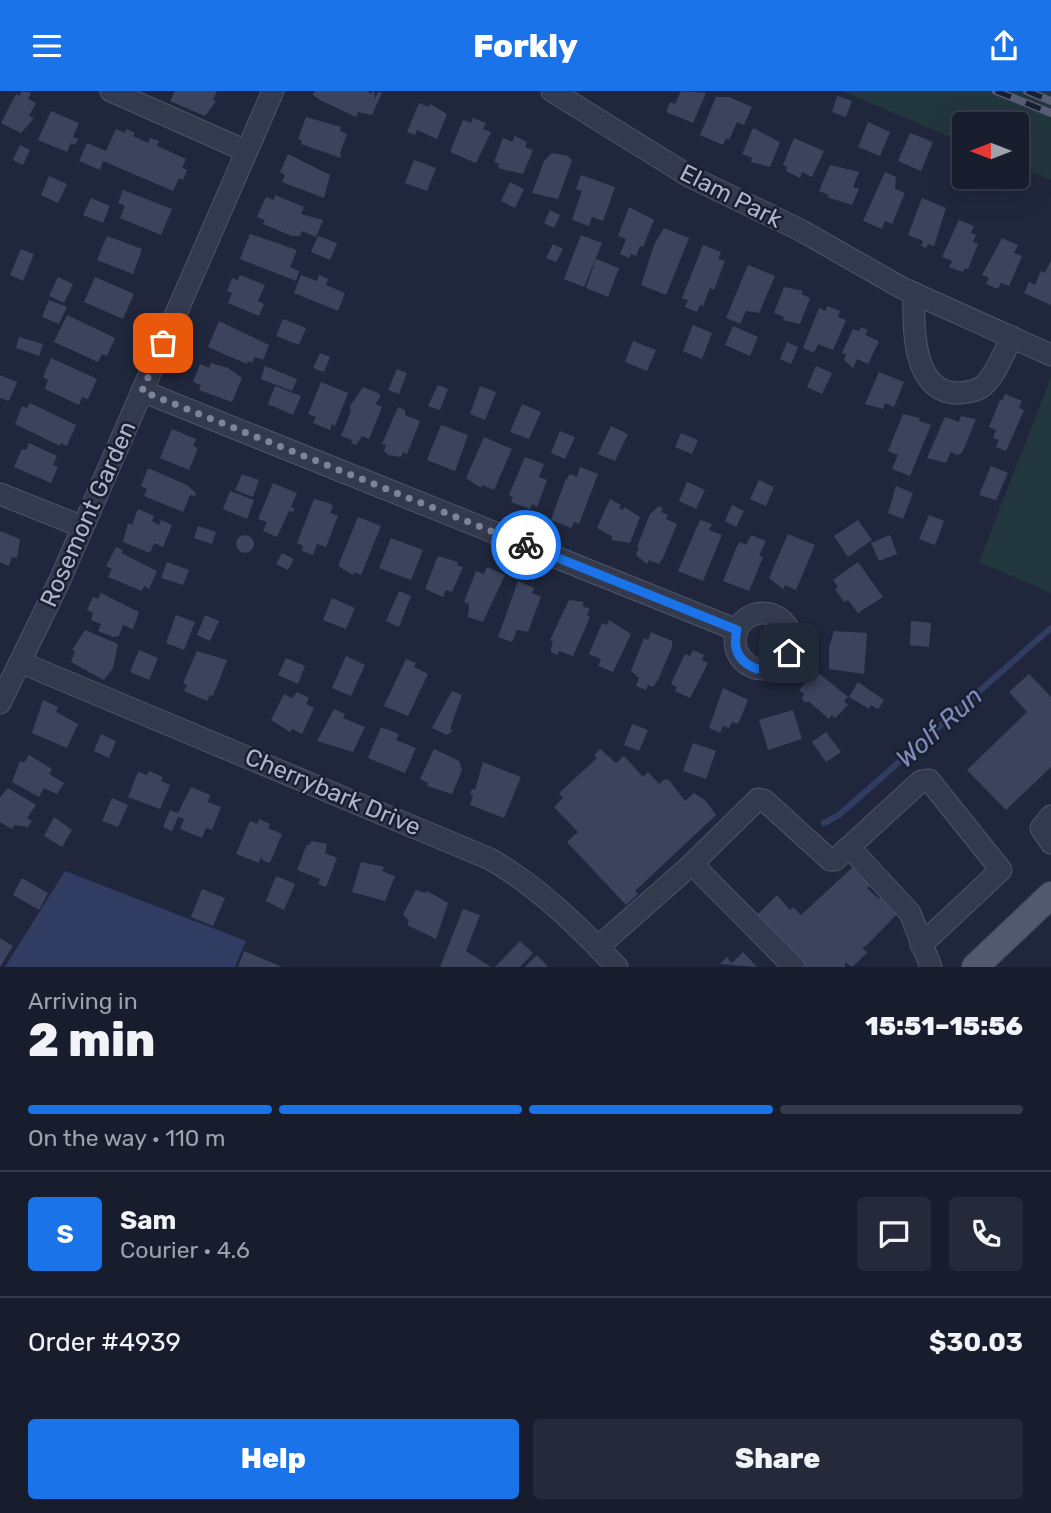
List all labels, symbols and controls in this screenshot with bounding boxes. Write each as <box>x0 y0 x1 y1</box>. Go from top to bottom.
icon: menu <box>28 27 66 65</box>
text: Forkly <box>473 27 578 65</box>
icon: share <box>985 27 1023 65</box>
north arrow <box>952 112 1029 189</box>
map controls <box>952 112 1029 189</box>
street label: Elam Park <box>675 158 787 234</box>
pin <box>133 313 193 373</box>
icon: bag <box>144 324 182 362</box>
street label: Rosemont Garden <box>34 417 142 611</box>
courier <box>491 510 561 580</box>
icon: bike <box>507 526 545 564</box>
pin <box>759 623 819 683</box>
icon: home <box>770 634 808 672</box>
water label: Wolf Run <box>890 680 989 774</box>
street label: Cherrybark Drive <box>241 742 425 842</box>
text: Arriving in <box>28 987 138 1015</box>
text: 15:51–15:56 <box>865 1011 1023 1042</box>
text: 2 min <box>28 1013 155 1068</box>
text: On the way · 110 m <box>28 1124 226 1152</box>
button: chat <box>857 1197 931 1271</box>
button: phone <box>949 1197 1023 1271</box>
text: Sam <box>120 1205 176 1236</box>
text: S <box>56 1219 74 1250</box>
text: Courier · 4.6 <box>120 1236 250 1264</box>
text: Order #4939 <box>28 1327 181 1358</box>
text: $30.03 <box>929 1327 1023 1358</box>
button: Help <box>28 1419 519 1499</box>
button: Share <box>533 1419 1023 1499</box>

